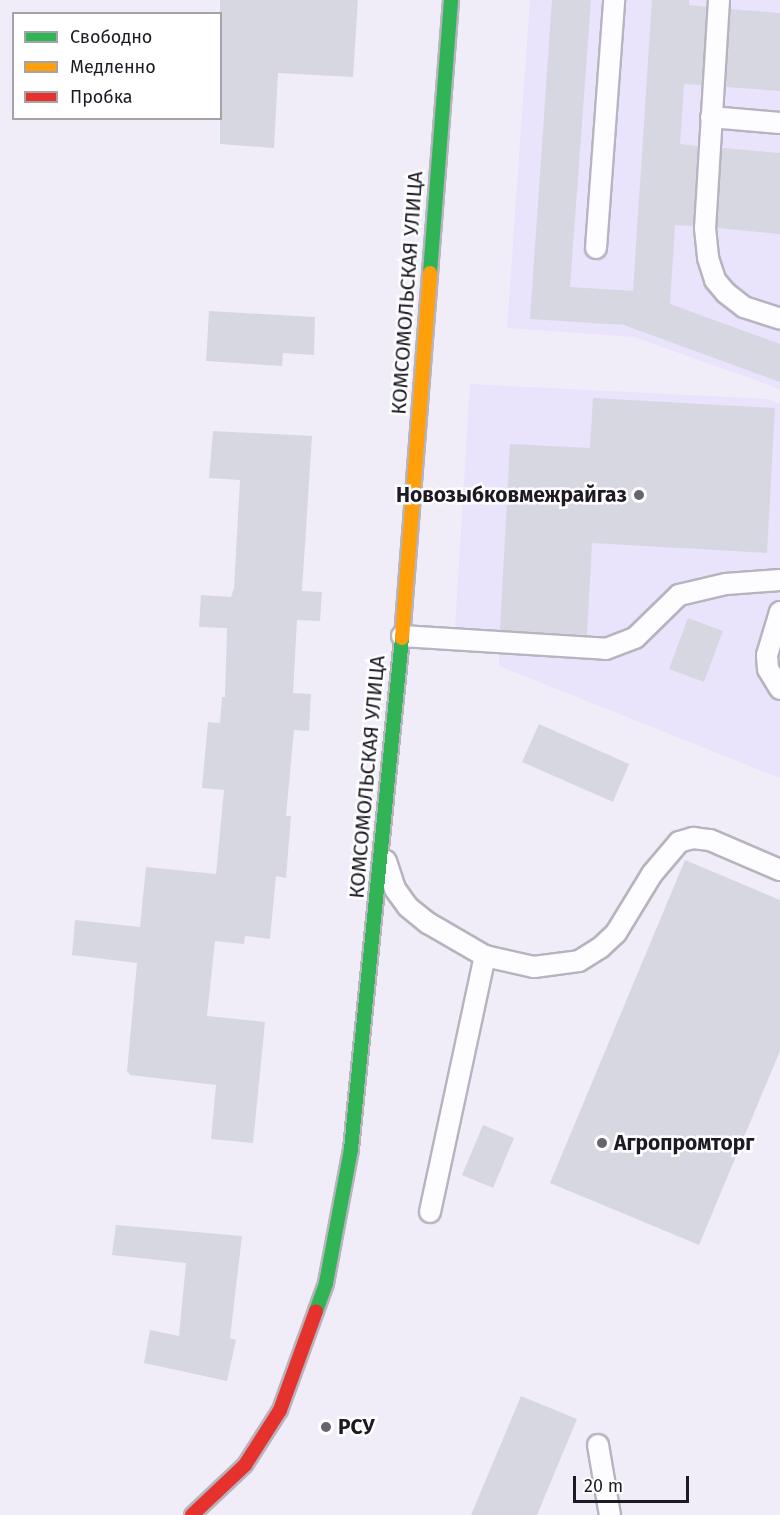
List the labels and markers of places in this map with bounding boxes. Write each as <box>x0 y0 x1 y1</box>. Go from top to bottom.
place label: Новозыбковмежрайгаз <box>396 482 627 508</box>
marker: Новозыбковмежрайгаз <box>632 488 646 502</box>
place label: Агропромторг <box>614 1130 754 1156</box>
marker: Агропромторг <box>595 1136 609 1150</box>
place label: РСУ <box>338 1414 375 1440</box>
marker: РСУ <box>319 1420 333 1434</box>

